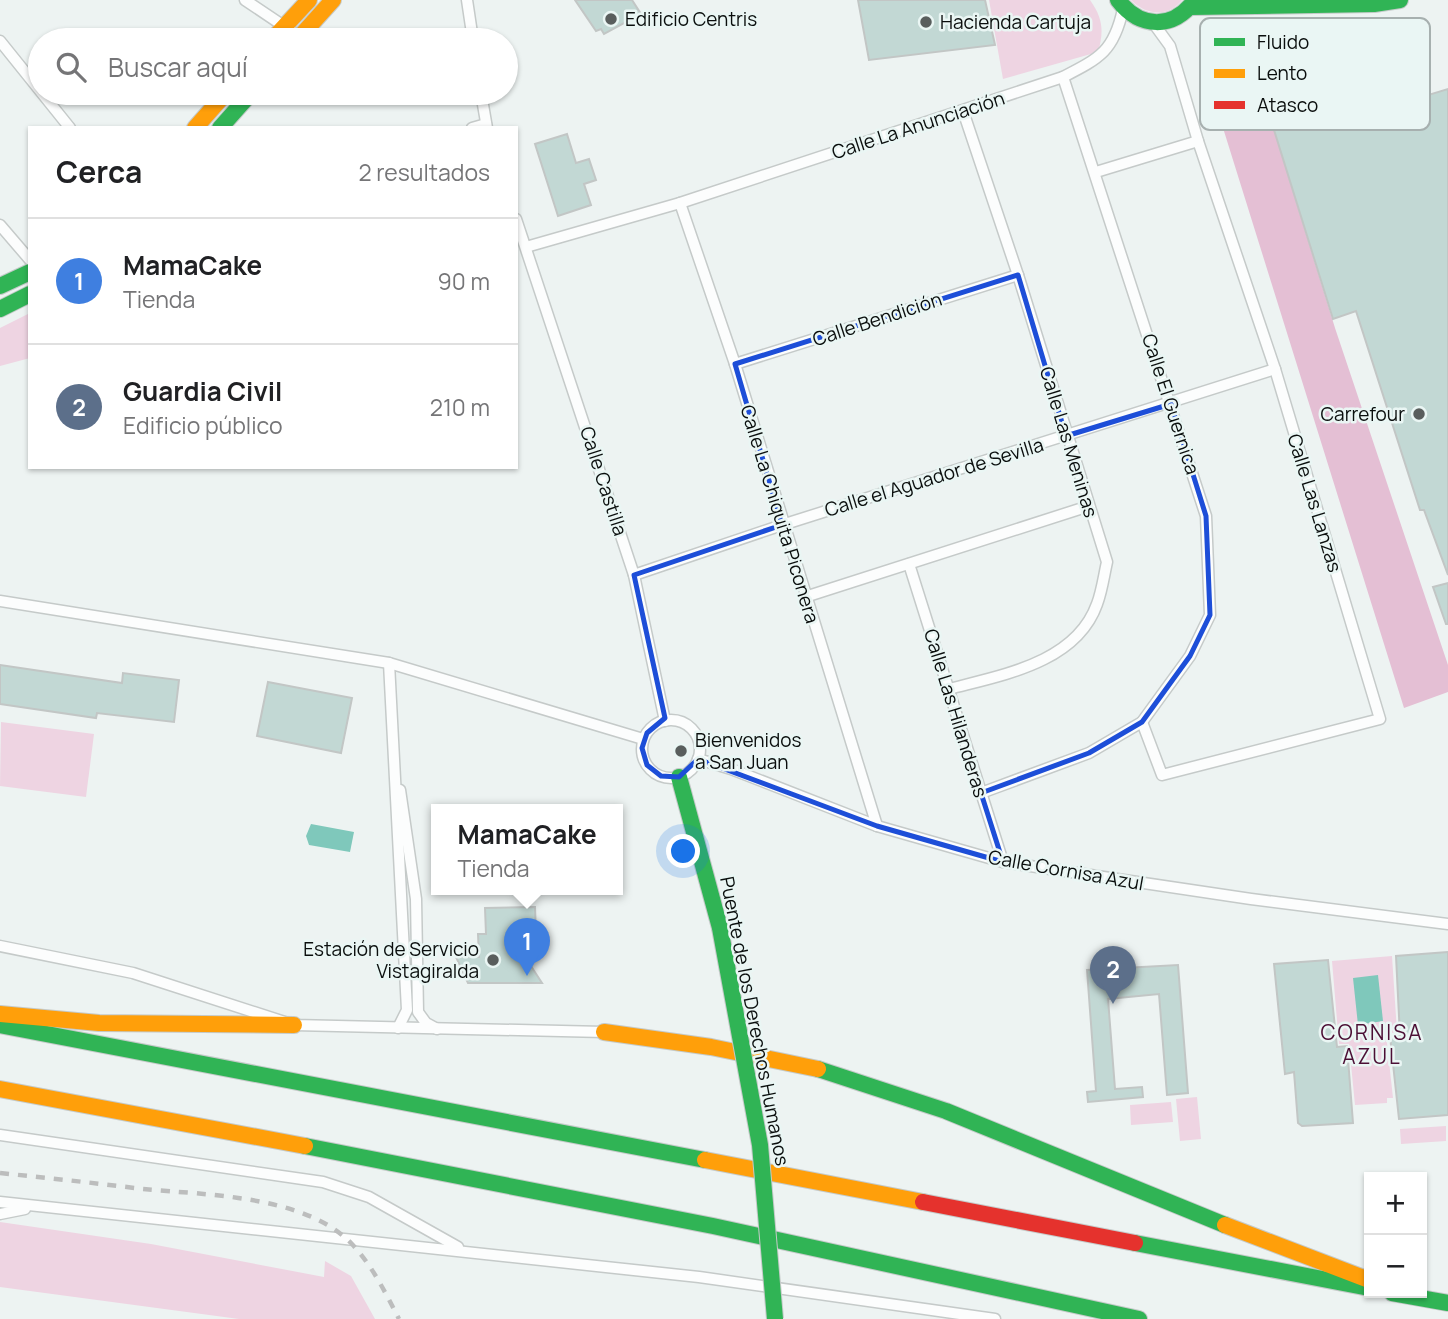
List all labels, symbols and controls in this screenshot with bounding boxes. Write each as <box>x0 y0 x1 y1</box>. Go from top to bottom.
place label: Edificio Centris <box>625 6 757 32</box>
place label: Hacienda Cartuja <box>940 9 1091 35</box>
marker: Edificio Centris <box>603 11 619 27</box>
marker: Hacienda Cartuja <box>918 14 934 30</box>
legend <box>1200 18 1430 130</box>
search box <box>28 28 518 105</box>
text: Fluido <box>1257 29 1309 55</box>
icon: search <box>52 48 90 86</box>
text: Buscar aquí <box>108 49 248 85</box>
text: Lento <box>1257 60 1307 86</box>
street label: Calle La Anunciación <box>828 85 1008 165</box>
text: Atasco <box>1257 92 1318 118</box>
text: Cerca <box>56 151 142 192</box>
text: 2 resultados <box>358 156 490 188</box>
text: MamaCake <box>123 247 262 283</box>
text: 1 <box>74 265 84 297</box>
text: 90 m <box>438 265 490 297</box>
text: Tienda <box>123 283 195 315</box>
street label: Calle Bendición <box>809 286 945 352</box>
street label: Calle El Guernica <box>1136 330 1206 478</box>
street label: Calle Las Meninas <box>1034 363 1104 521</box>
text: Guardia Civil <box>123 373 282 409</box>
text: 2 <box>72 391 86 423</box>
text: 210 m <box>430 391 490 423</box>
place label: Carrefour <box>1321 401 1405 427</box>
street label: Calle La Chiquita Piconera <box>734 402 826 626</box>
marker: Carrefour <box>1411 406 1427 422</box>
text: Edificio público <box>123 409 283 441</box>
street label: Calle Castilla <box>574 423 634 539</box>
street label: Calle el Aguador de Sevilla <box>821 431 1047 523</box>
street label: Calle Las Lanzas <box>1282 431 1348 575</box>
street label: Calle Las Hilanderas <box>918 626 994 800</box>
place label: Bienvenidos a San Juan <box>695 727 801 775</box>
marker: Bienvenidos a San Juan <box>673 743 689 759</box>
popup <box>431 804 623 895</box>
text: MamaCake <box>457 816 597 852</box>
your location <box>666 834 700 868</box>
street label: Calle Cornisa Azul <box>986 844 1146 896</box>
text: Tienda <box>457 852 530 884</box>
street label: Puente de los Derechos Humanos <box>714 874 796 1168</box>
pin: 1 <box>504 918 550 976</box>
place label: Estación de Servicio Vistagiralda <box>303 936 479 984</box>
pin: 2 <box>1090 946 1136 1004</box>
marker: Estación de Servicio Vistagiralda <box>485 952 501 968</box>
district label: CORNISA AZUL <box>1321 1018 1424 1070</box>
map controls <box>1364 1172 1427 1298</box>
button: + <box>1364 1172 1427 1235</box>
button: − <box>1364 1235 1427 1298</box>

